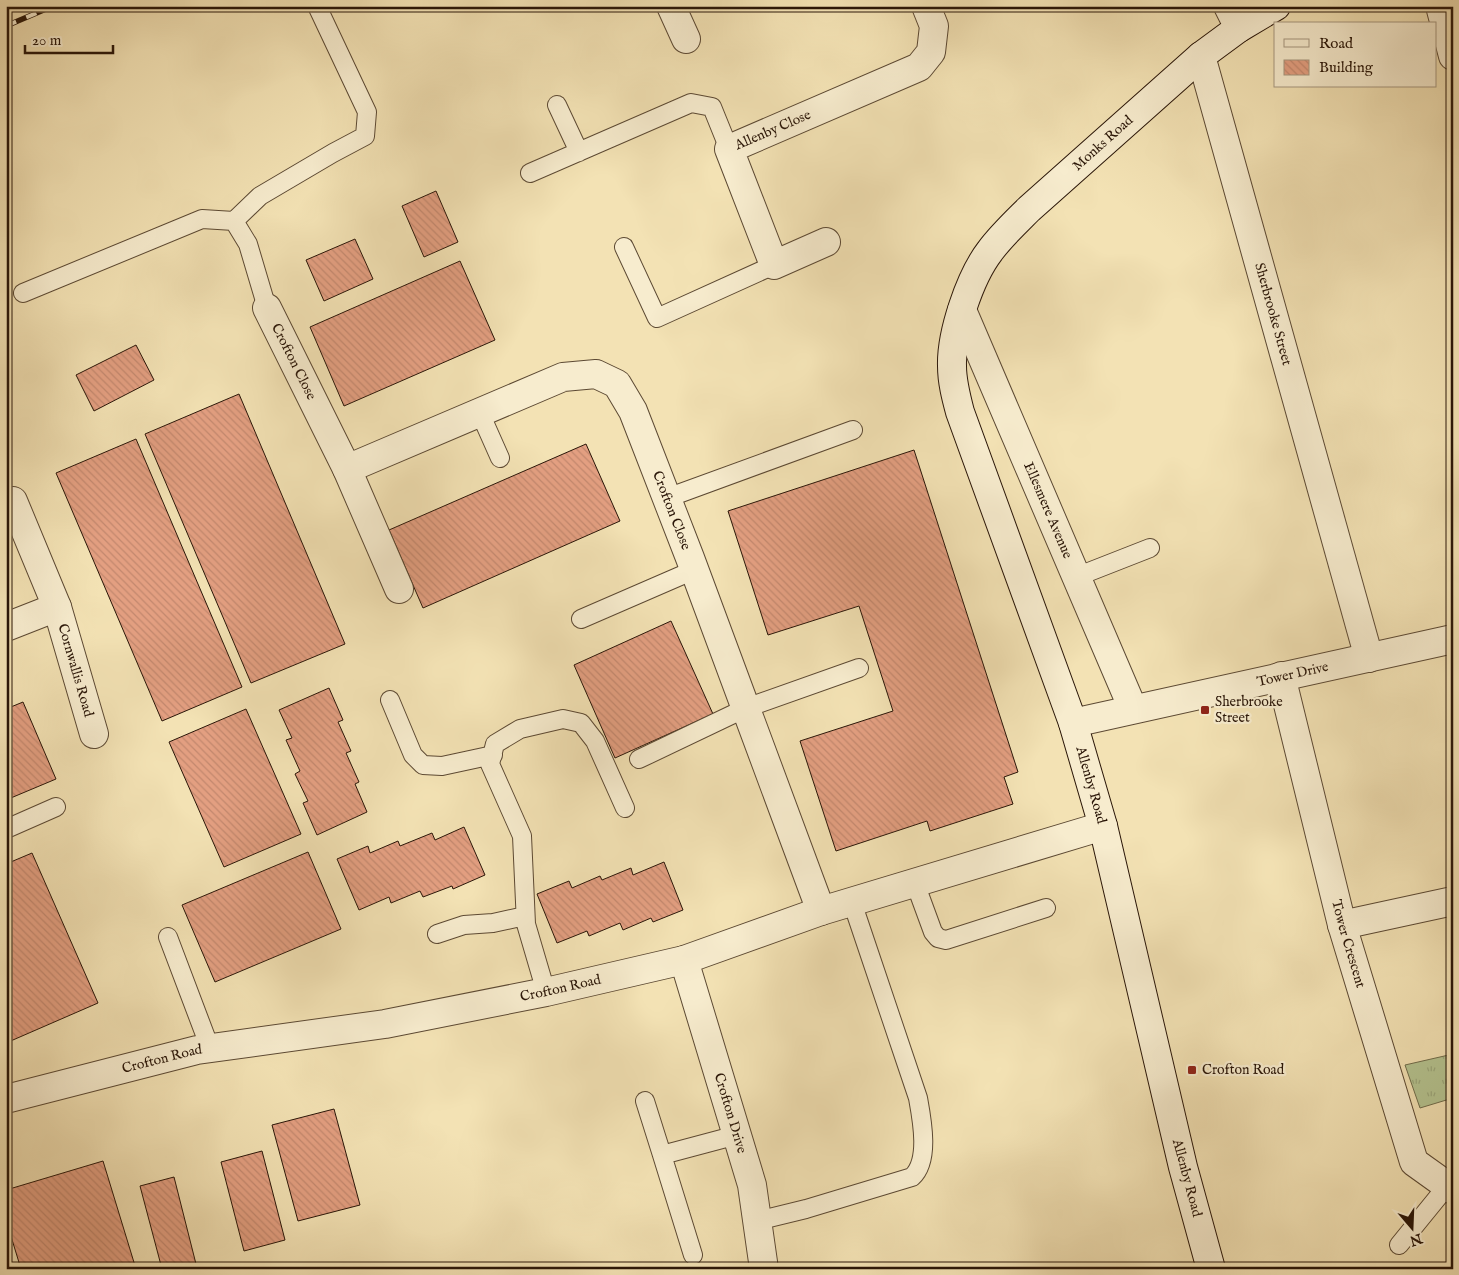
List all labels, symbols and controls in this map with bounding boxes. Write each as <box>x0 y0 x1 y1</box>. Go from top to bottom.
scale bar <box>25 22 112 54</box>
legend <box>1274 22 1436 88</box>
text: 20 m <box>32 31 62 50</box>
text: Road <box>1319 34 1354 53</box>
text: Building <box>1319 58 1374 77</box>
street label: Allenby Close <box>731 106 814 155</box>
street label: Monks Road <box>1069 111 1137 175</box>
street label: Sherbrooke Street <box>1250 261 1296 368</box>
street label: Crofton Close <box>267 320 321 403</box>
street label: Ellesmere Avenue <box>1019 459 1077 562</box>
street label: Crofton Close <box>648 468 695 553</box>
street label: Cornwallis Road <box>53 622 98 720</box>
street label: Tower Drive <box>1255 658 1331 691</box>
place label: Sherbrooke Street <box>1215 693 1283 727</box>
marker: Sherbrooke Street <box>1199 704 1211 716</box>
street label: Allenby Road <box>1071 743 1111 826</box>
street label: Tower Crescent <box>1327 898 1370 990</box>
street label: Crofton Road <box>519 970 603 1006</box>
street label: Crofton Road <box>120 1040 204 1078</box>
place label: Crofton Road <box>1202 1061 1285 1079</box>
marker: Crofton Road <box>1186 1064 1198 1076</box>
street label: Crofton Drive <box>710 1071 751 1156</box>
street label: Allenby Road <box>1168 1136 1206 1219</box>
north arrow <box>1386 1202 1436 1252</box>
text: N <box>1407 1229 1426 1250</box>

